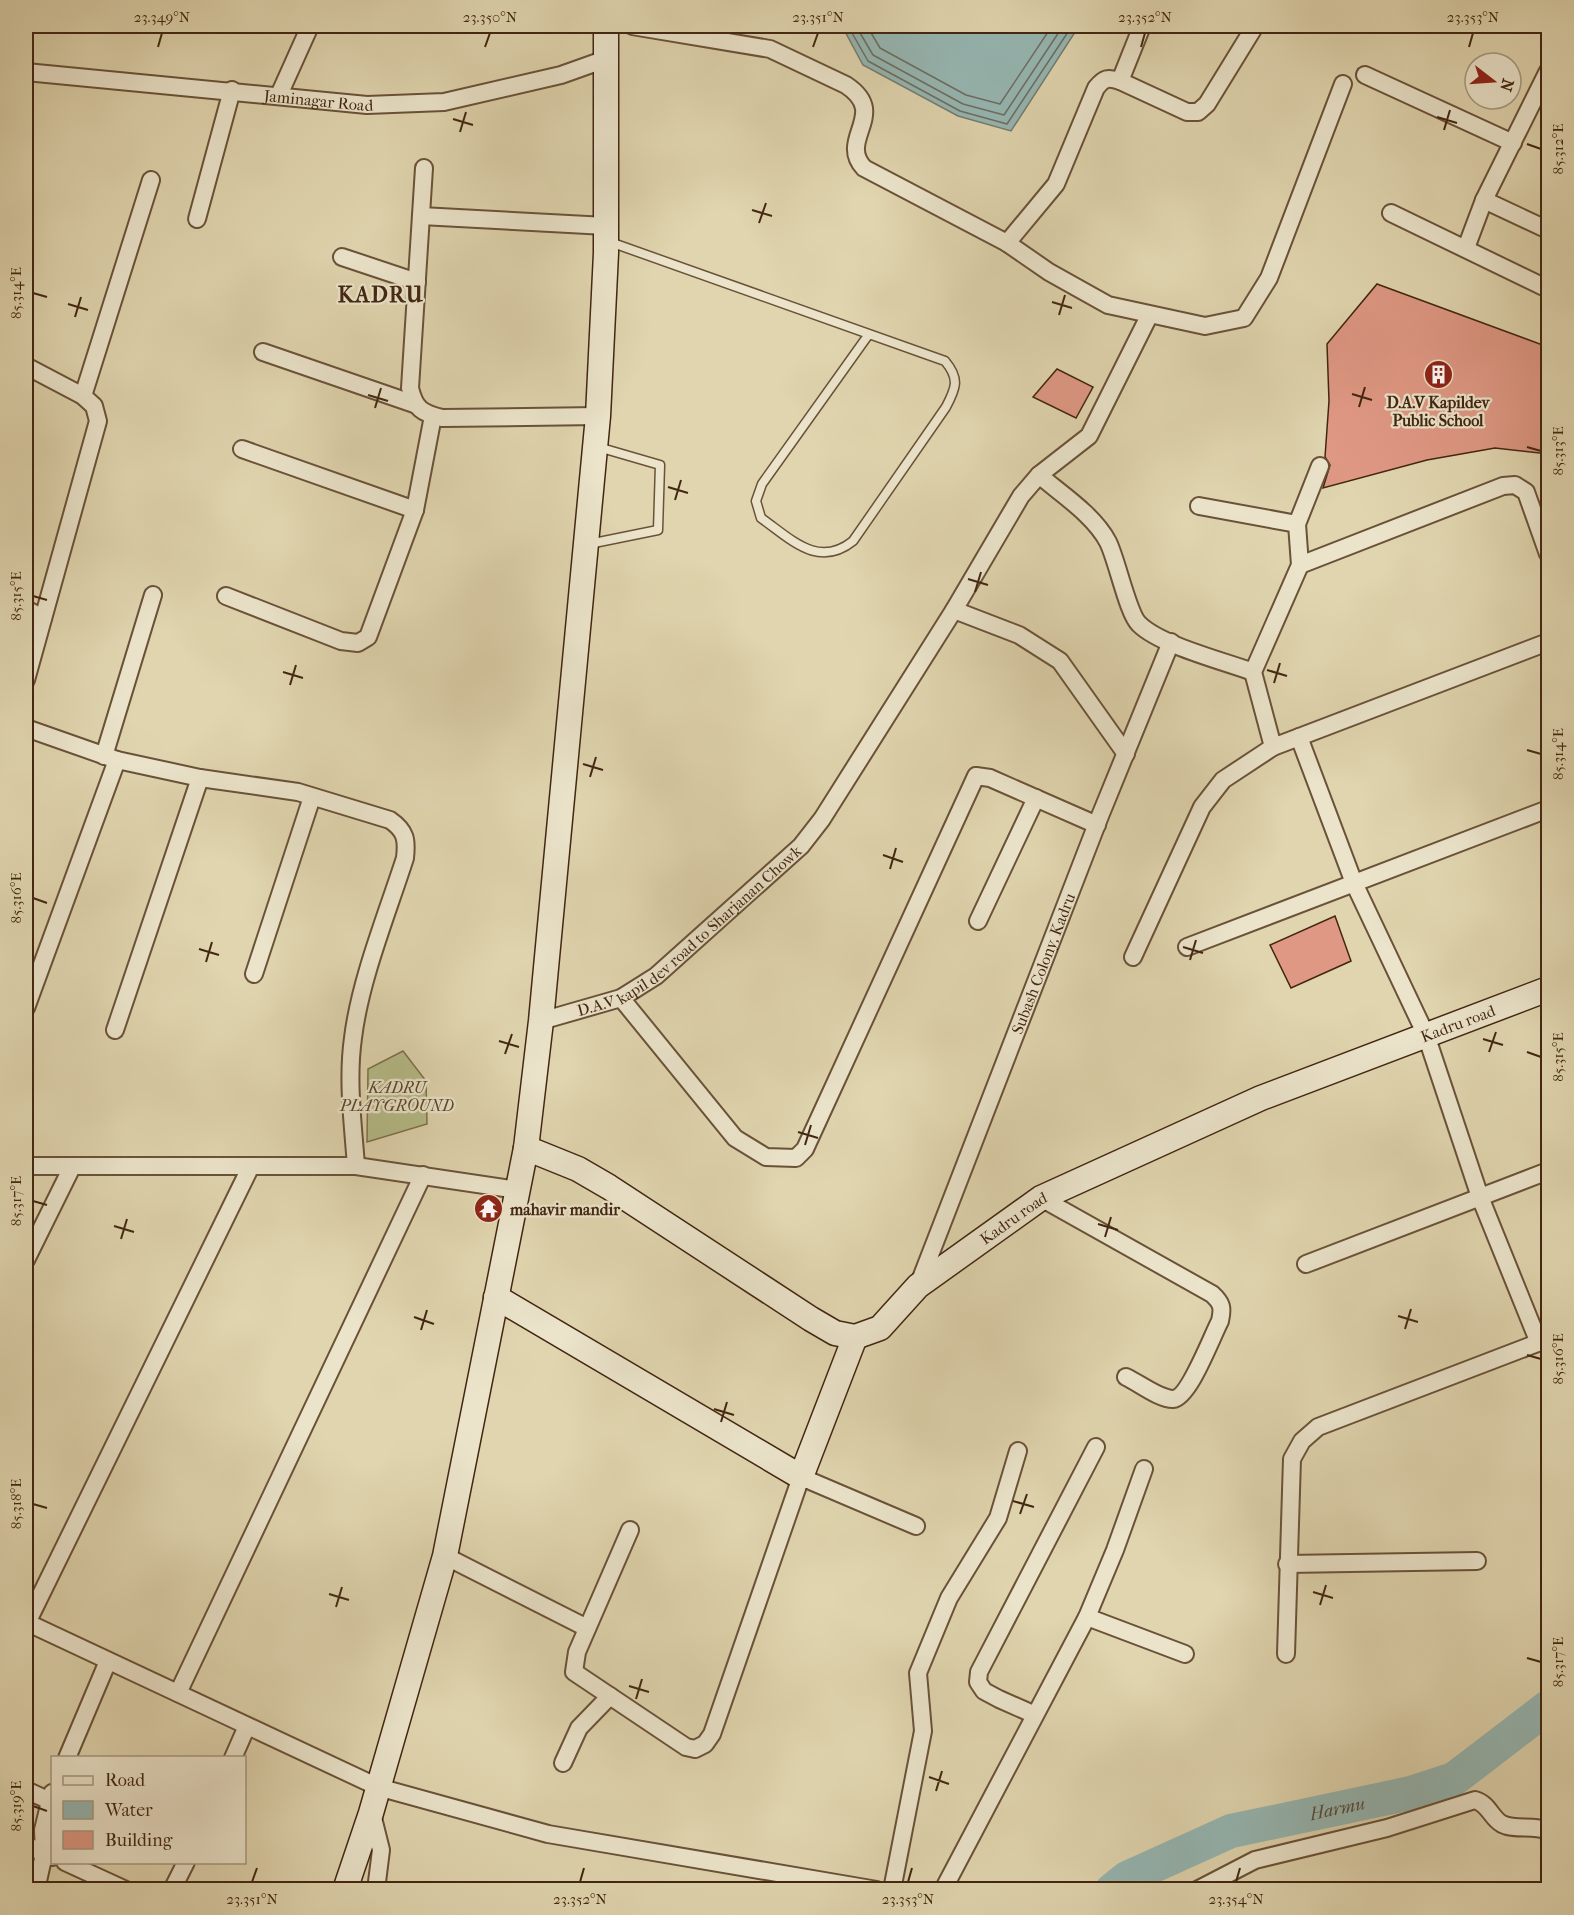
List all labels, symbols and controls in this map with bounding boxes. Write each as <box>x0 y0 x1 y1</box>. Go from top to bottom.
text: 23.349°N <box>134 8 191 26</box>
text: 23.350°N <box>463 8 518 26</box>
text: 23.351°N <box>792 8 844 26</box>
text: 23.352°N <box>1118 8 1173 26</box>
text: 23.353°N <box>1447 8 1500 26</box>
north arrow <box>1463 51 1523 111</box>
text: N <box>1496 77 1518 95</box>
street label: Jaminagar Road <box>261 85 374 115</box>
text: 85.312°E <box>1549 124 1567 174</box>
text: 85.314°E <box>7 267 25 319</box>
district label: KADRU <box>338 282 424 308</box>
building icon: D.A.V Kapildev Public School <box>1422 358 1454 390</box>
place label: D.A.V Kapildev Public School <box>1386 393 1490 430</box>
text: 85.313°E <box>1549 426 1567 476</box>
text: 85.315°E <box>7 571 25 621</box>
text: 85.314°E <box>1549 728 1567 780</box>
street label: D.A.V kapil dev road to Sharjanan Chowk <box>575 841 806 1020</box>
text: 85.316°E <box>7 872 25 924</box>
street label: Subash Colony, Kadru <box>1007 890 1079 1037</box>
street label: Kadru road <box>1418 1000 1498 1046</box>
text: 85.315°E <box>1549 1032 1567 1082</box>
park label: KADRU PLAYGROUND <box>339 1078 454 1115</box>
text: 85.317°E <box>7 1176 25 1226</box>
street label: Kadru road <box>976 1187 1050 1248</box>
temple icon: mahavir mandir <box>473 1193 505 1225</box>
place label: mahavir mandir <box>509 1200 621 1219</box>
text: 85.316°E <box>1549 1333 1567 1385</box>
text: 85.318°E <box>7 1479 25 1529</box>
text: 85.317°E <box>1549 1637 1567 1687</box>
legend <box>51 1756 246 1864</box>
text: Road <box>105 1770 145 1791</box>
text: 85.319°E <box>7 1781 25 1831</box>
water label: Harmu <box>1307 1793 1367 1825</box>
text: Water <box>104 1800 153 1821</box>
text: Building <box>105 1830 173 1851</box>
text: 23.351°N <box>226 1890 278 1908</box>
text: 23.352°N <box>553 1890 608 1908</box>
text: 23.353°N <box>882 1890 935 1908</box>
text: 23.354°N <box>1208 1890 1264 1908</box>

